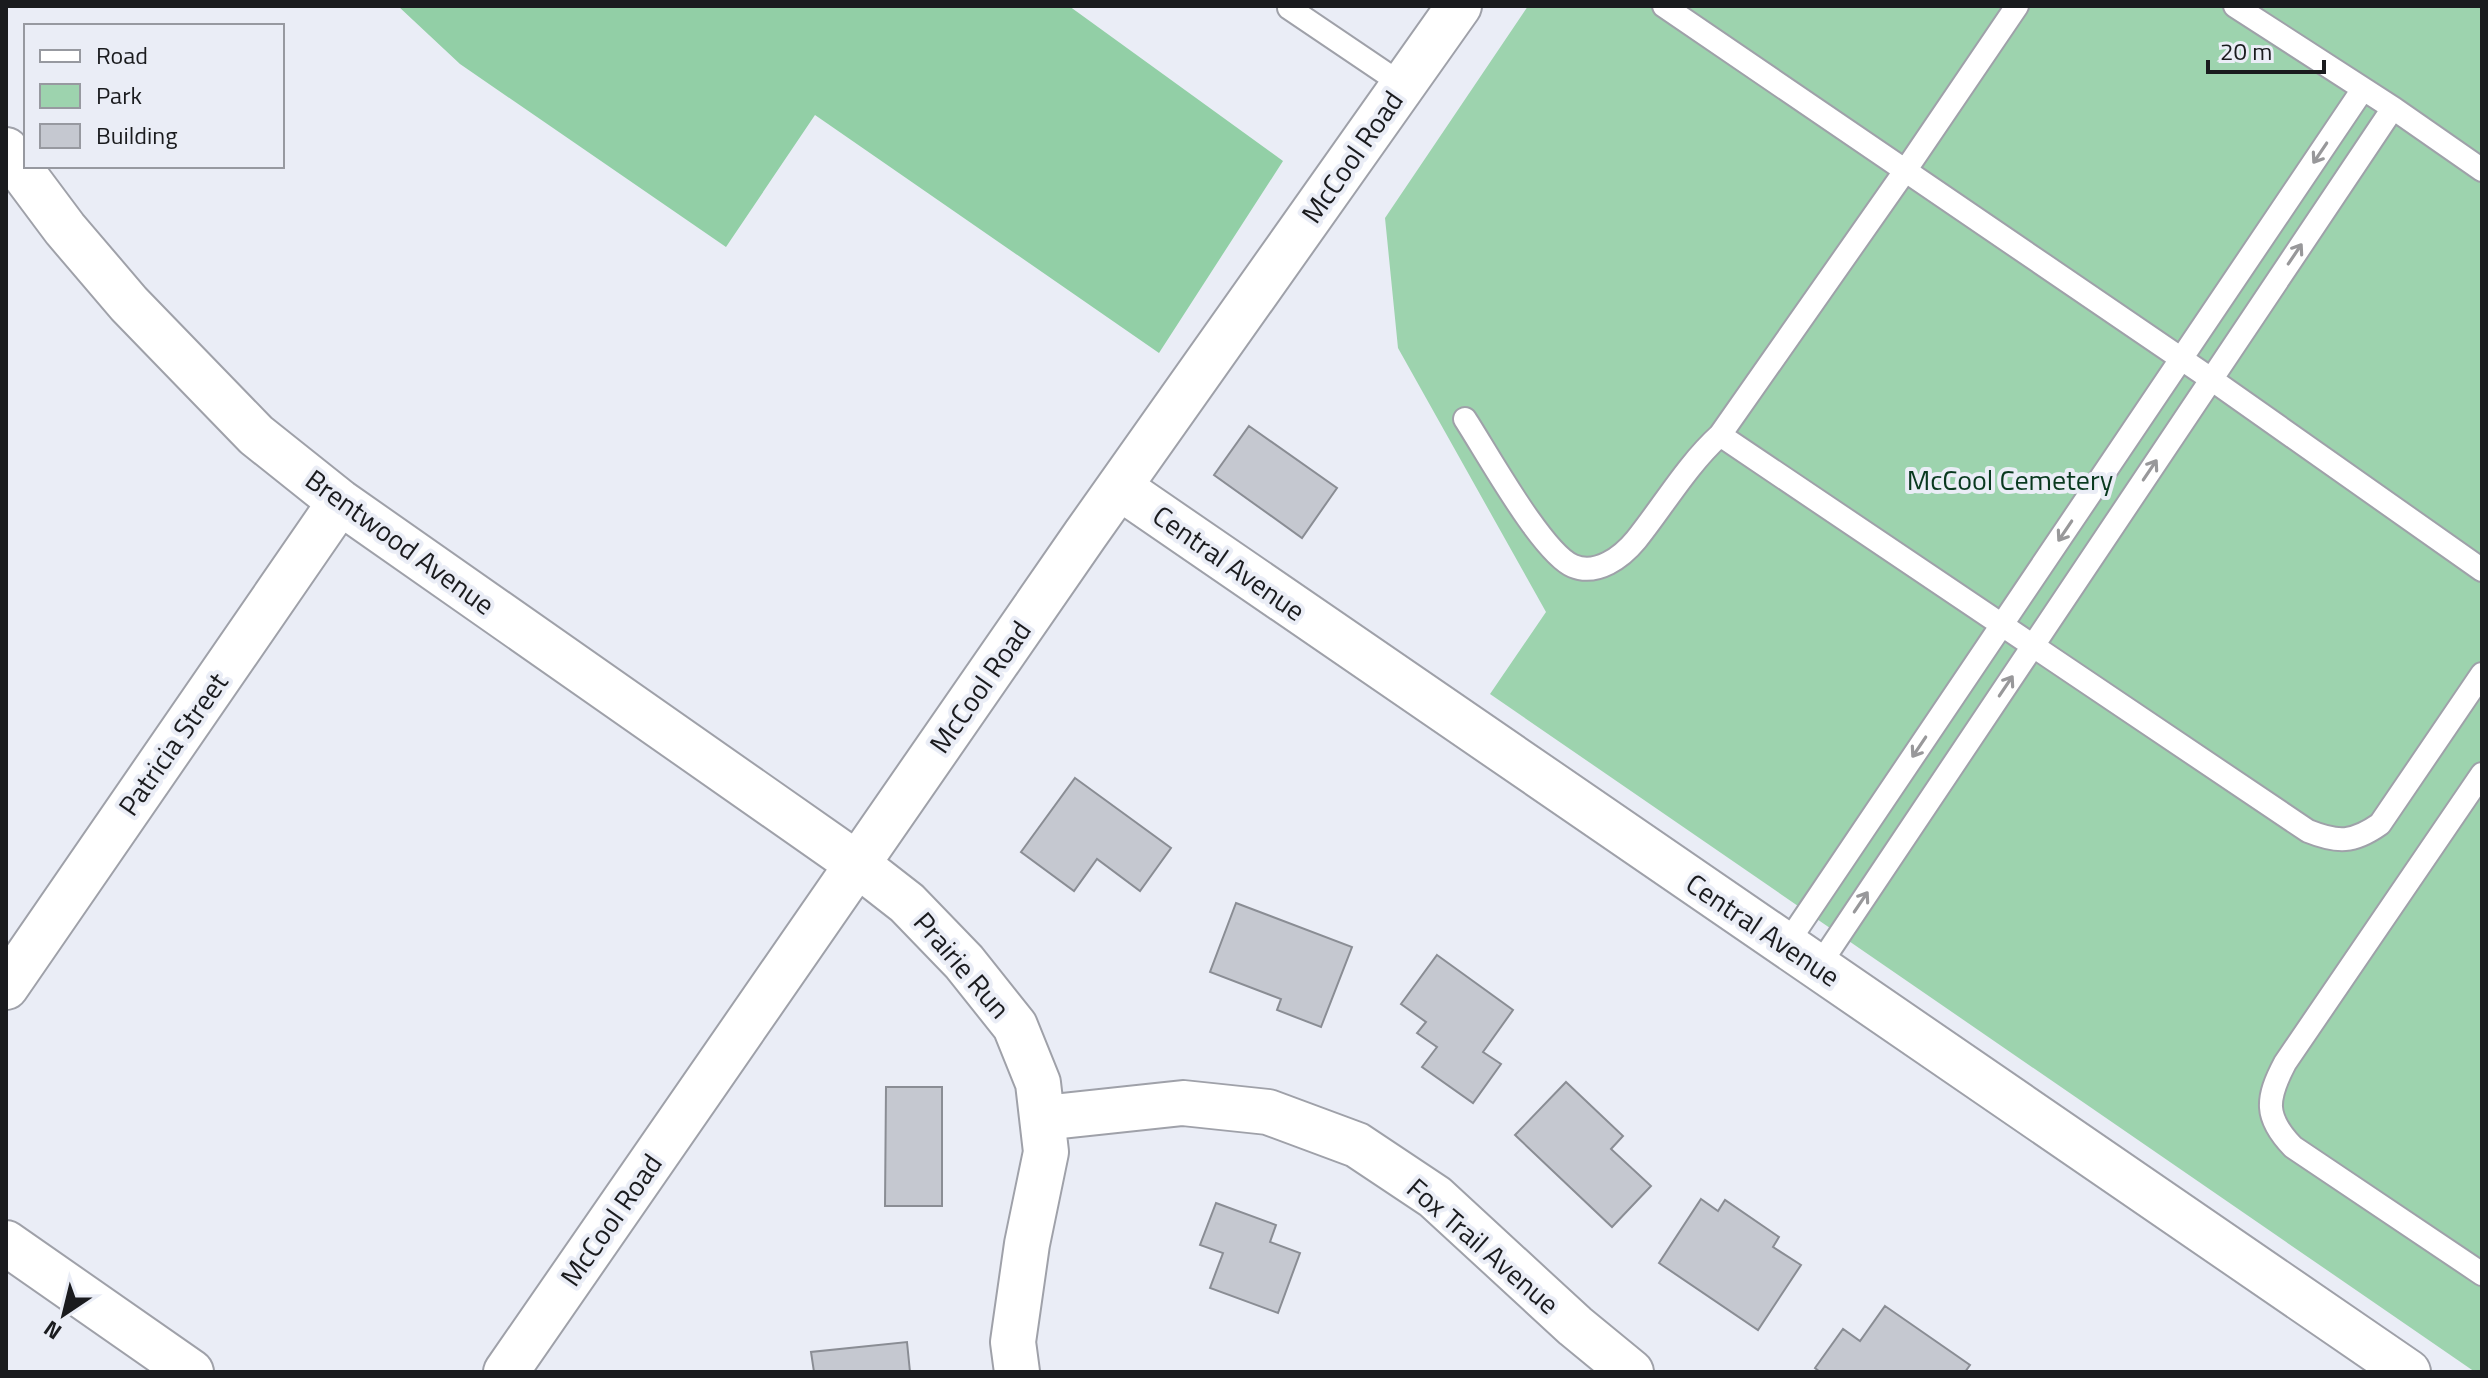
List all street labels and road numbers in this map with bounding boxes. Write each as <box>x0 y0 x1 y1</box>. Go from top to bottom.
street label: McCool Road <box>1290 82 1413 232</box>
street label: Brentwood Avenue <box>297 458 504 625</box>
street label: Central Avenue <box>1144 494 1314 631</box>
street label: McCool Road <box>918 612 1041 762</box>
street label: Patricia Street <box>107 663 238 824</box>
street label: Central Avenue <box>1678 862 1849 997</box>
street label: Prairie Run <box>904 902 1021 1028</box>
street label: McCool Road <box>549 1145 672 1295</box>
street label: Fox Trail Avenue <box>1398 1167 1569 1324</box>

